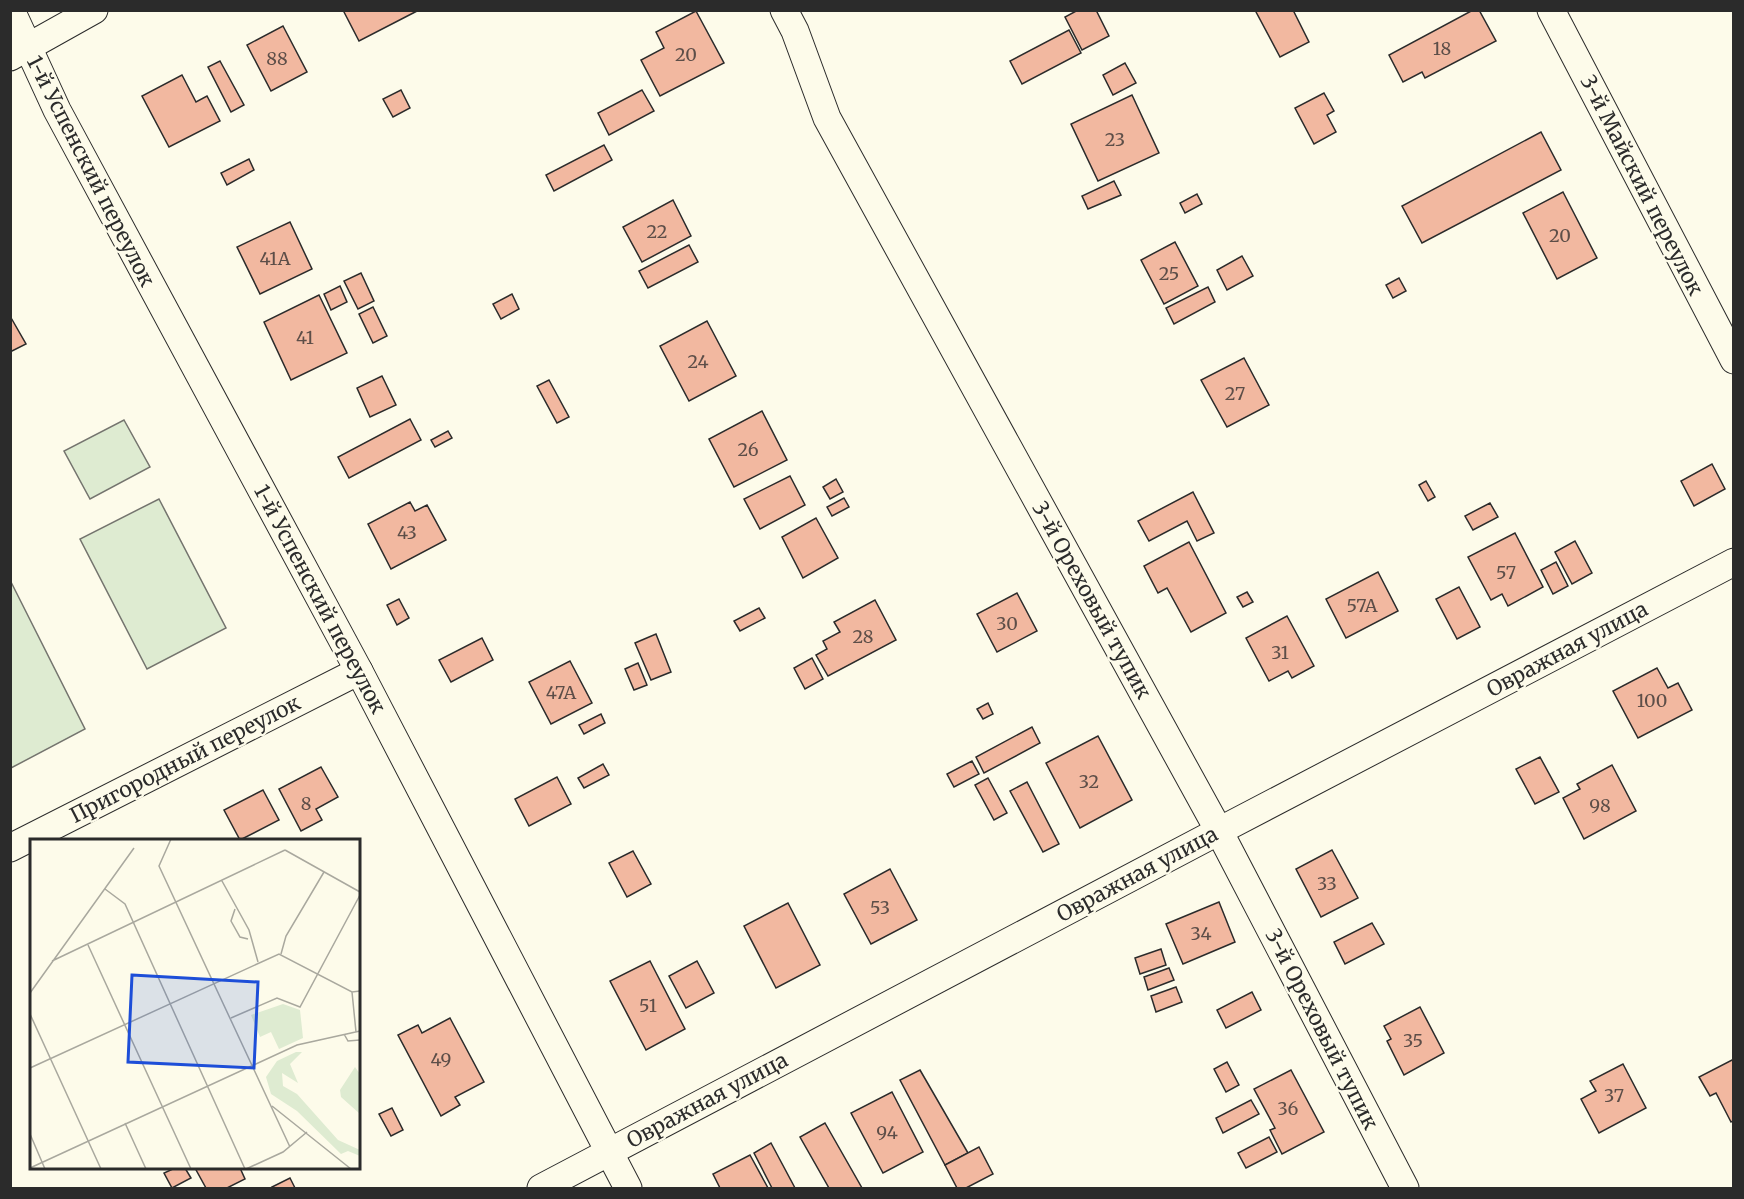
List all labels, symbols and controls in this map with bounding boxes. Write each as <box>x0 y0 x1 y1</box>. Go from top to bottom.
house number: 18 <box>1433 37 1451 60</box>
house number: 20 <box>675 43 697 66</box>
house number: 88 <box>266 47 288 70</box>
street label: 1-й Успенский переулок <box>21 51 161 291</box>
street label: 3-й Майский переулок <box>1575 70 1709 300</box>
house number: 23 <box>1105 128 1125 151</box>
house number: 22 <box>646 220 668 243</box>
house number: 20 <box>1549 224 1571 247</box>
house number: 41А <box>260 247 291 270</box>
house number: 25 <box>1159 262 1179 285</box>
house number: 41 <box>296 326 314 349</box>
house number: 24 <box>687 350 709 373</box>
house number: 27 <box>1225 382 1245 405</box>
house number: 26 <box>737 438 759 461</box>
street label: 1-й Успенский переулок <box>248 480 392 718</box>
street label: 3-й Ореховый тупик <box>1026 496 1158 704</box>
house number: 43 <box>397 521 417 544</box>
house number: 57 <box>1496 561 1516 584</box>
house number: 57А <box>1347 594 1378 617</box>
street label: Овражная улица <box>1482 595 1652 703</box>
house number: 30 <box>996 612 1018 635</box>
house number: 28 <box>852 625 874 648</box>
house number: 31 <box>1271 641 1289 664</box>
house number: 47А <box>546 681 577 704</box>
street label: Пригородный переулок <box>65 689 305 829</box>
house number: 100 <box>1637 689 1667 712</box>
house number: 32 <box>1079 770 1099 793</box>
house number: 8 <box>301 792 311 815</box>
house number: 98 <box>1589 794 1611 817</box>
street label: Овражная улица <box>1052 820 1222 928</box>
inset map <box>30 839 360 1169</box>
house number: 33 <box>1317 872 1337 895</box>
house number: 53 <box>870 896 890 919</box>
house number: 34 <box>1190 922 1212 945</box>
street label: 3-й Ореховый тупик <box>1260 924 1384 1134</box>
house number: 51 <box>639 994 657 1017</box>
house number: 35 <box>1403 1029 1423 1052</box>
street label: Овражная улица <box>622 1046 792 1154</box>
house number: 49 <box>431 1048 451 1071</box>
house number: 37 <box>1604 1084 1624 1107</box>
house number: 36 <box>1278 1097 1299 1120</box>
house number: 94 <box>876 1121 898 1144</box>

